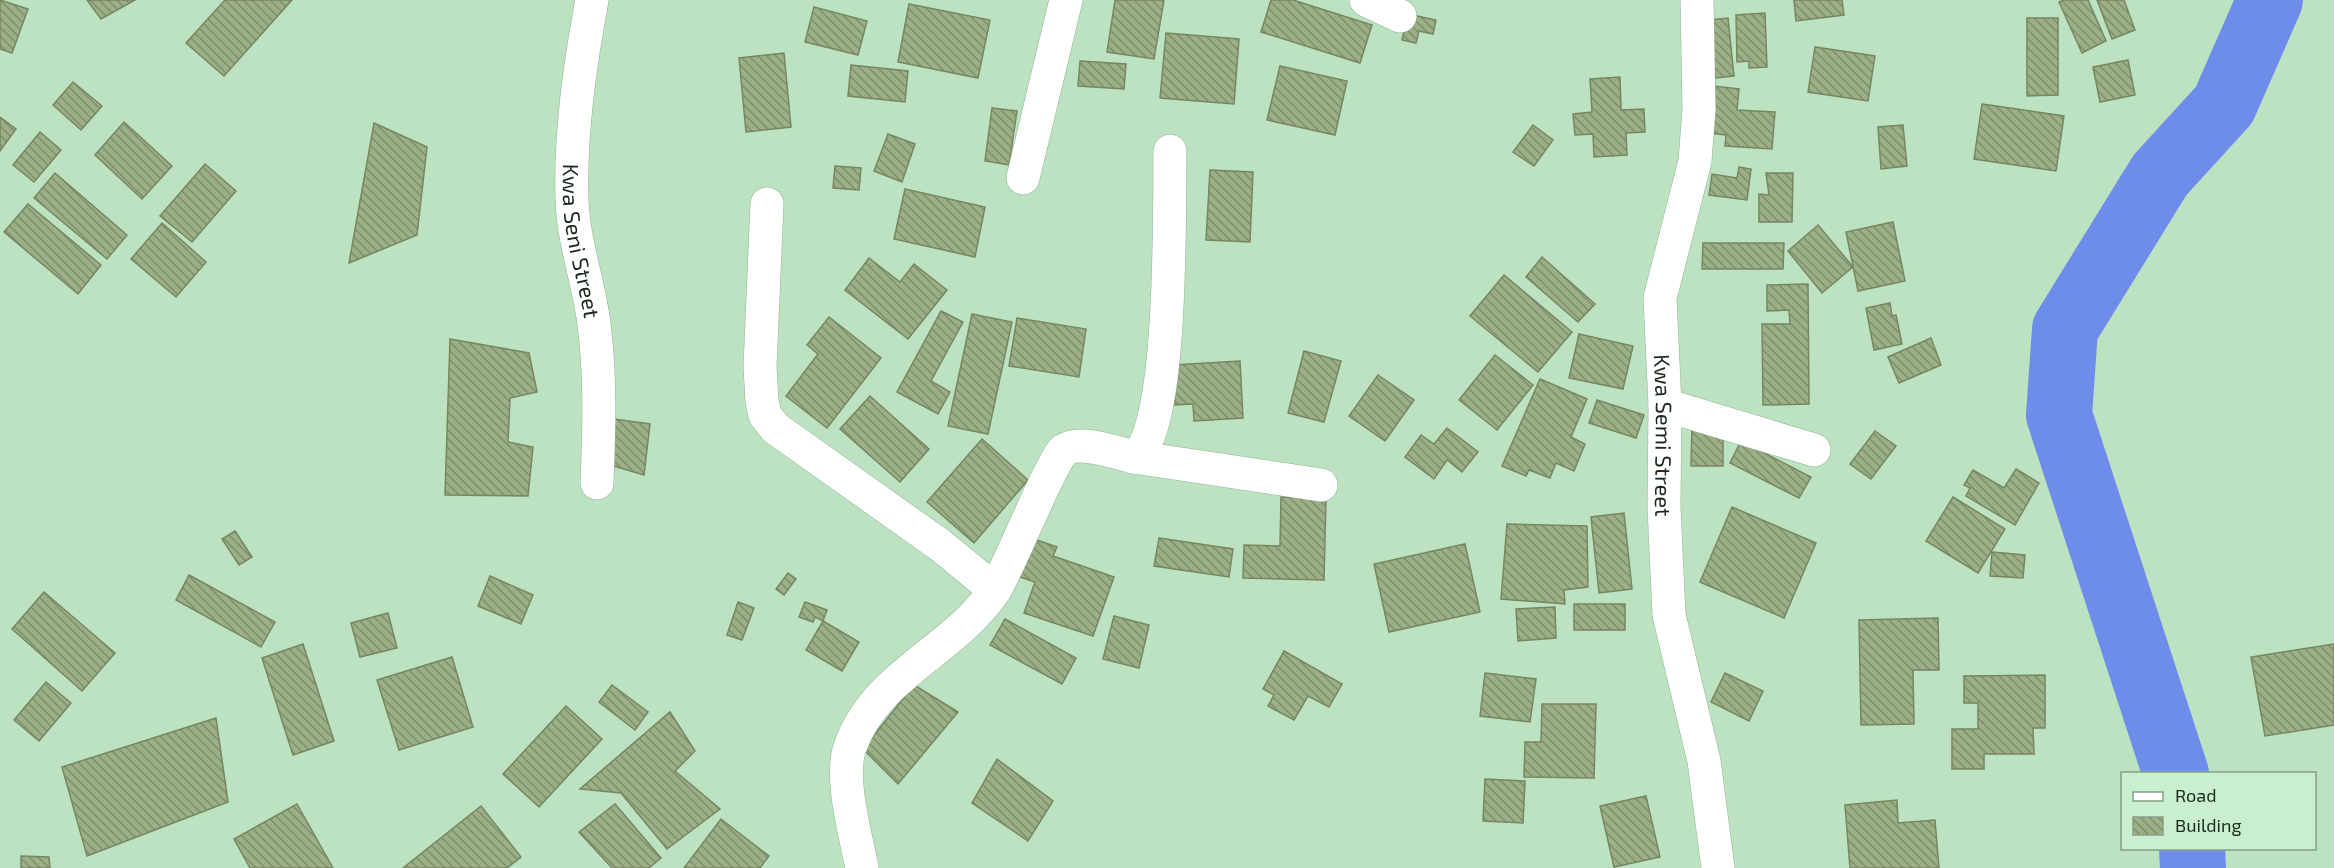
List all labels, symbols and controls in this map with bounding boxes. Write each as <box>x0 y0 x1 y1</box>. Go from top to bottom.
street label: Kwa Seni Street <box>559 163 606 320</box>
street label: Kwa Semi Street <box>1650 353 1678 517</box>
legend <box>2121 772 2316 850</box>
text: Road <box>2175 784 2216 806</box>
text: Building <box>2175 814 2242 836</box>

